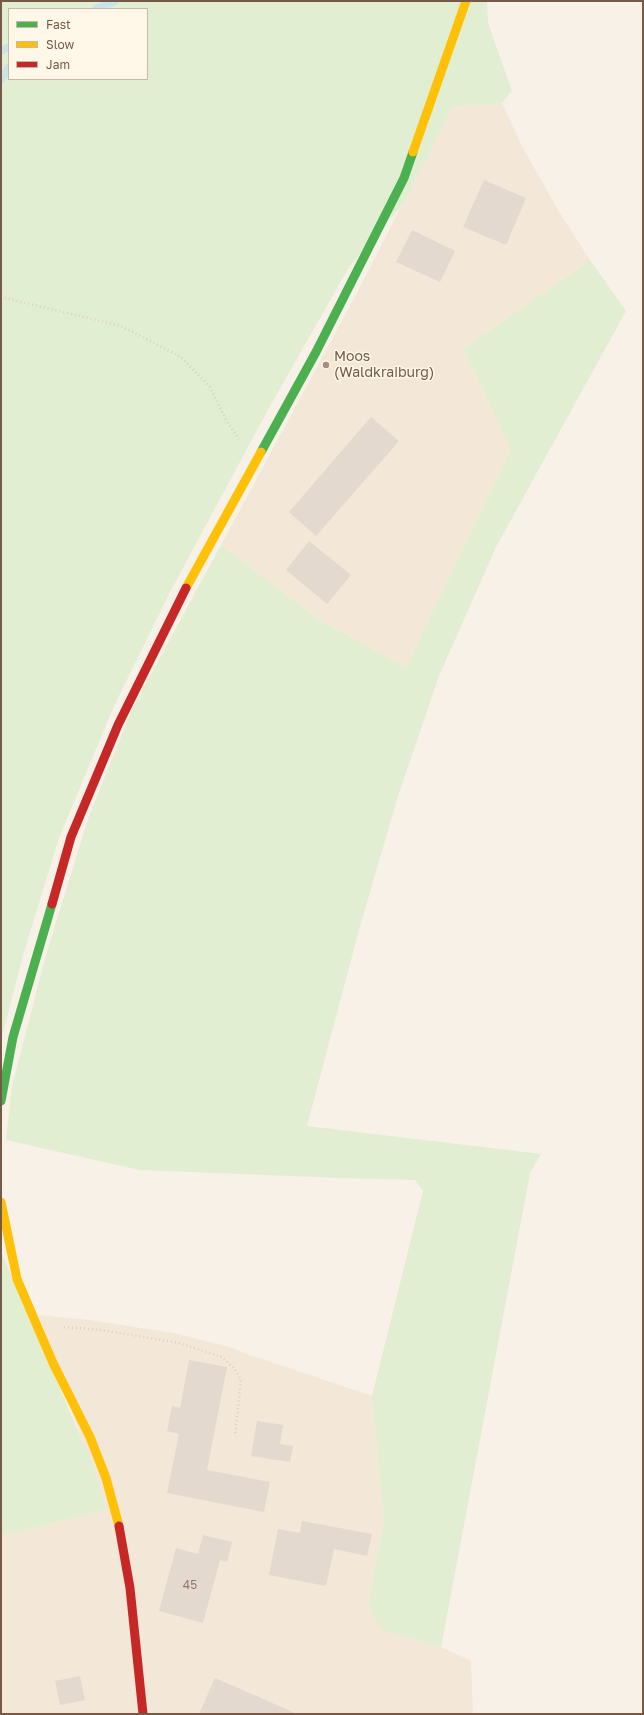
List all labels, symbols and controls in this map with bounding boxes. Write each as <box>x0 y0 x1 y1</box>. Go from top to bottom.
legend <box>8 8 148 80</box>
text: Fast <box>46 17 71 32</box>
text: Slow <box>46 37 74 52</box>
text: Jam <box>46 57 70 72</box>
place label: Moos (Waldkraiburg) <box>334 349 434 382</box>
marker: Moos (Waldkraiburg) <box>321 360 331 370</box>
house number: 45 <box>183 1578 197 1592</box>

